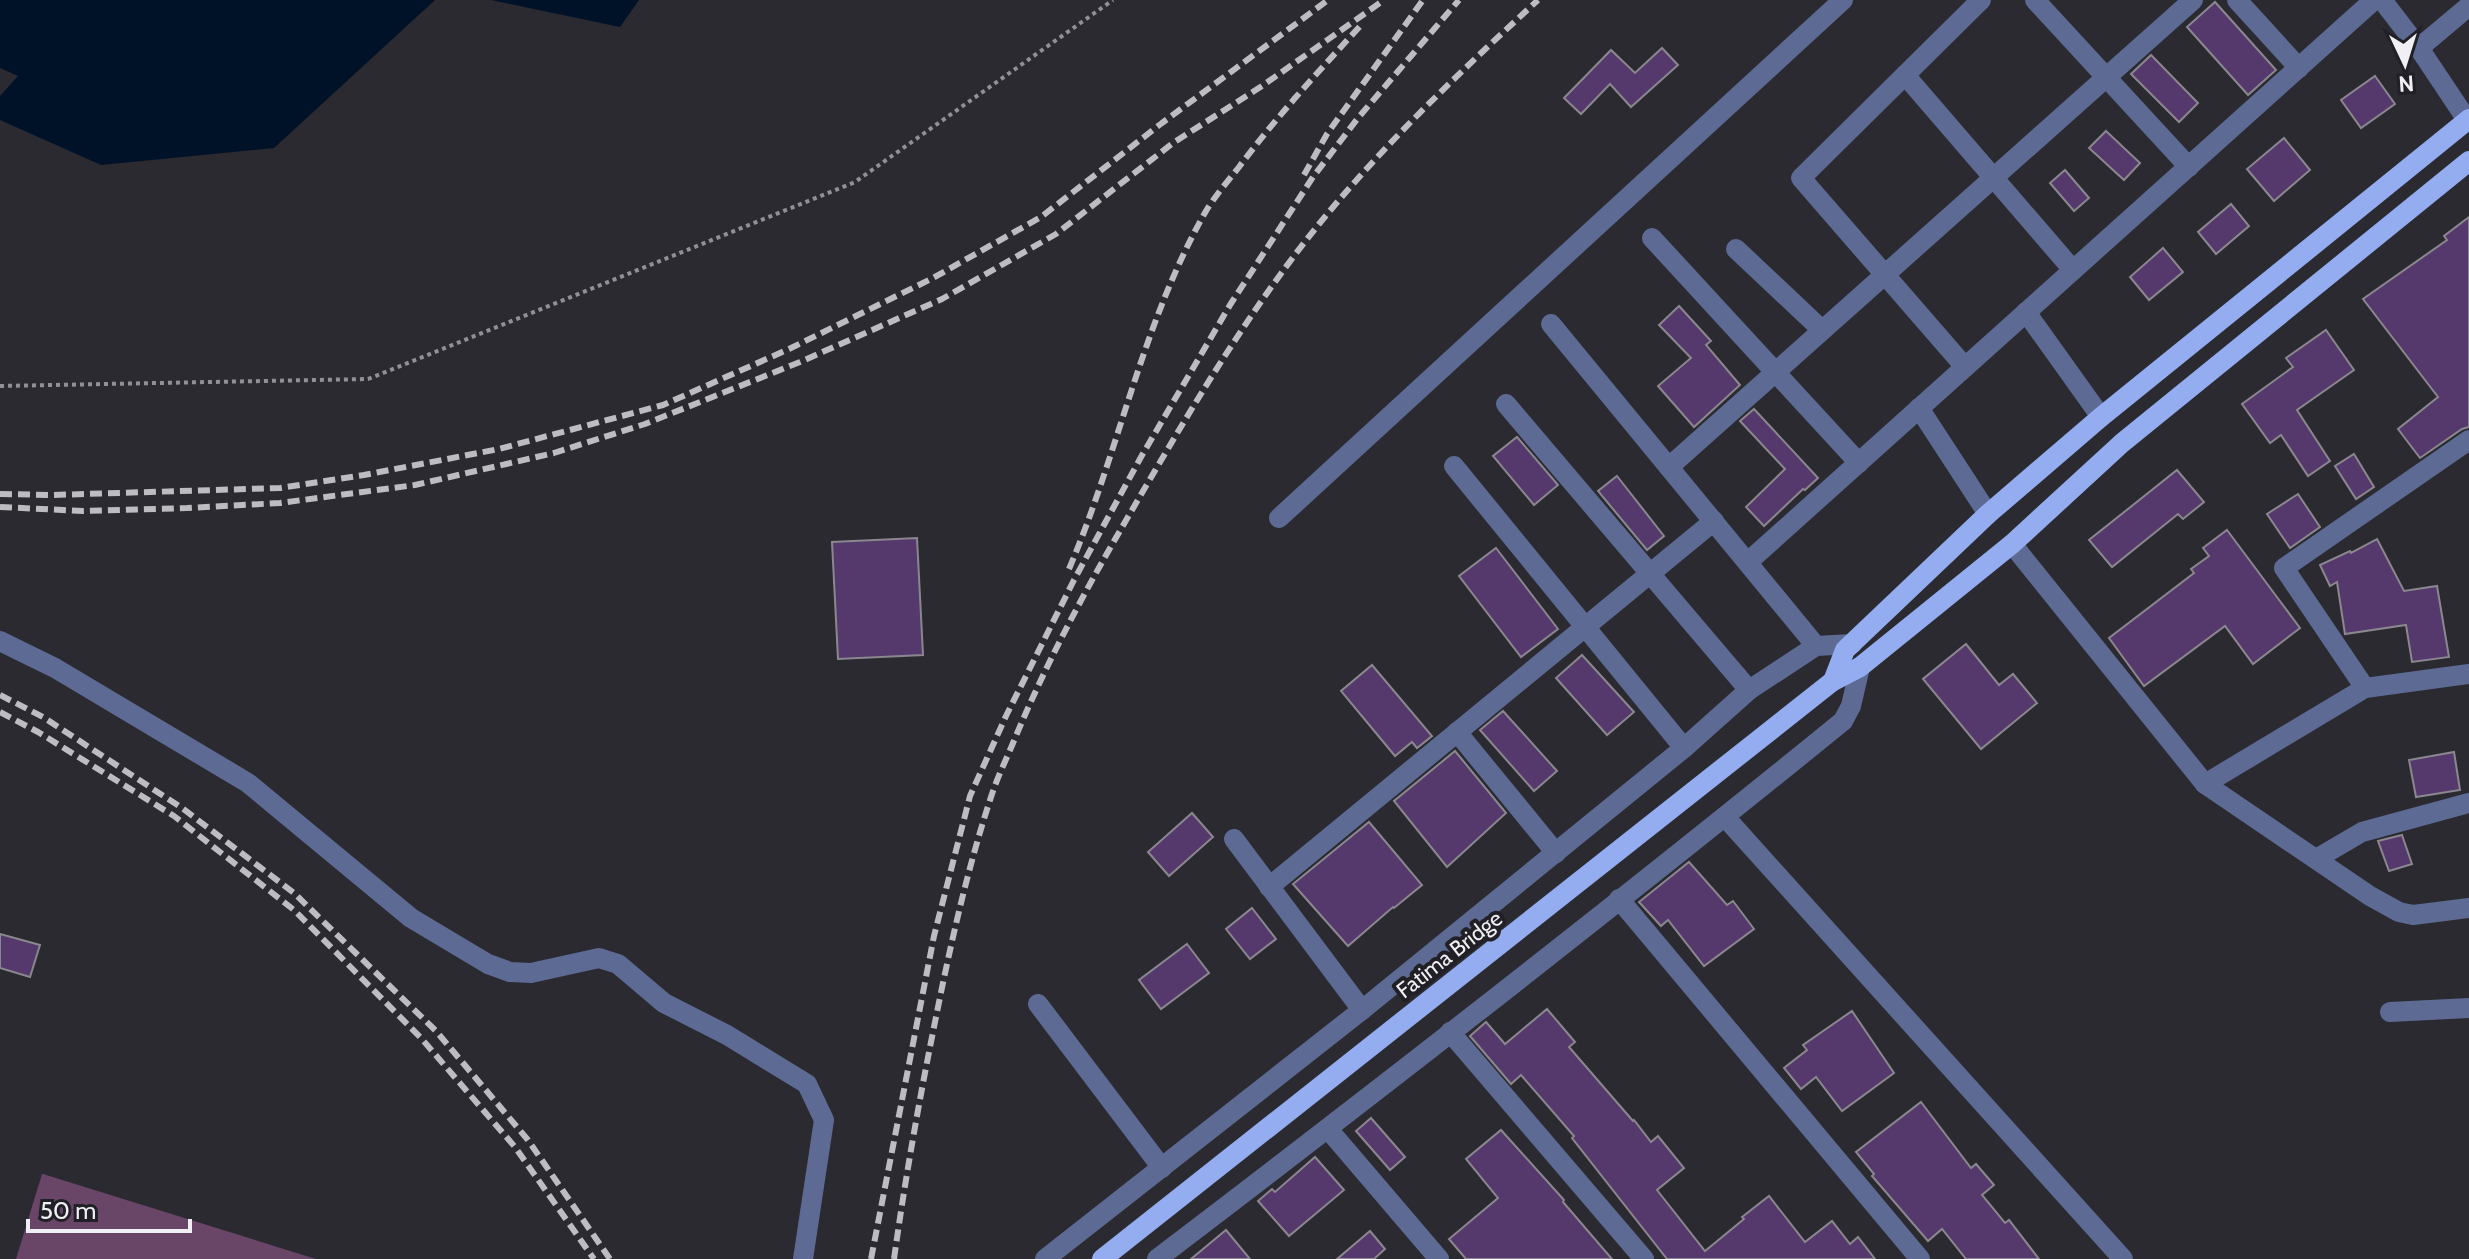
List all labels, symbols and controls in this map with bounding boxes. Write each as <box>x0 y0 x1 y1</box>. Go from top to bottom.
north arrow <box>2365 24 2445 104</box>
text: N <box>2398 69 2415 97</box>
street label: Fatima Bridge <box>1391 905 1507 1004</box>
scale bar <box>28 1183 190 1233</box>
text: 50 m <box>40 1196 96 1225</box>

